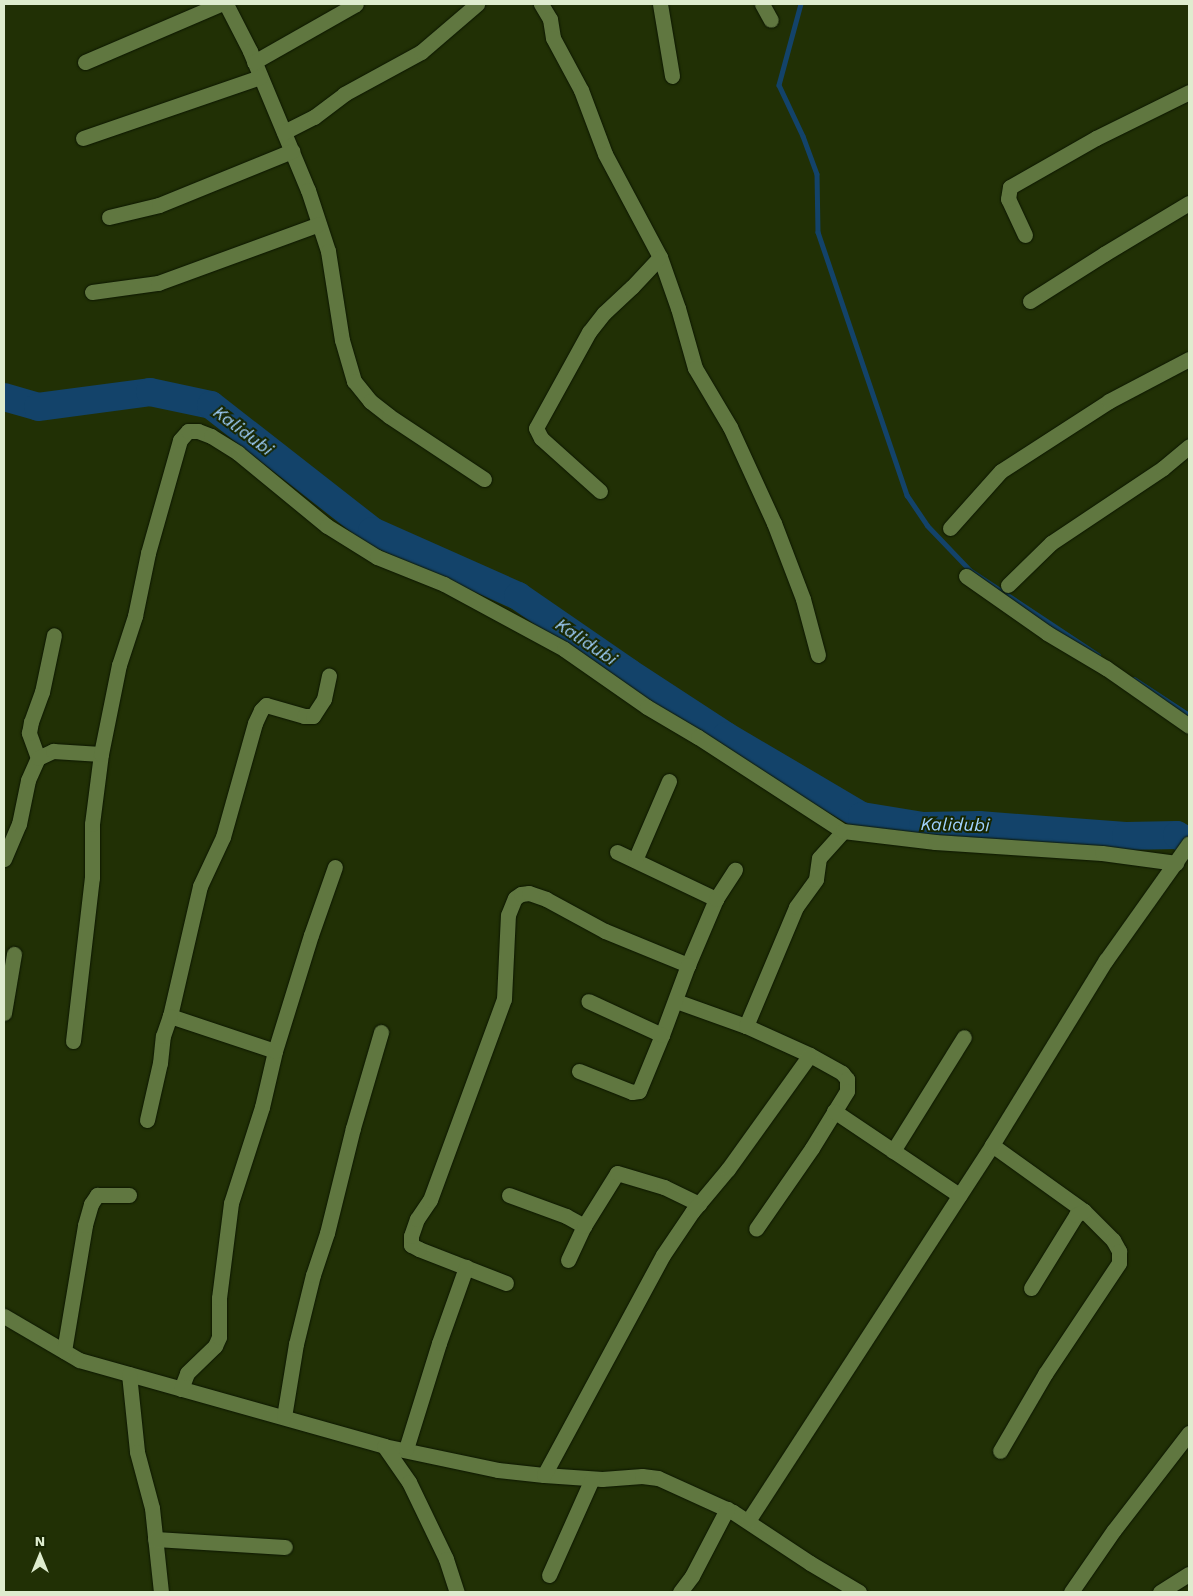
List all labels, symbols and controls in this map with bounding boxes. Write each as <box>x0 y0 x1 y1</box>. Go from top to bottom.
water label: Kalidubi <box>209 401 277 461</box>
water label: Kalidubi <box>551 614 621 670</box>
water label: Kalidubi <box>920 814 990 836</box>
north arrow <box>15 1531 65 1581</box>
text: N <box>35 1533 45 1549</box>

